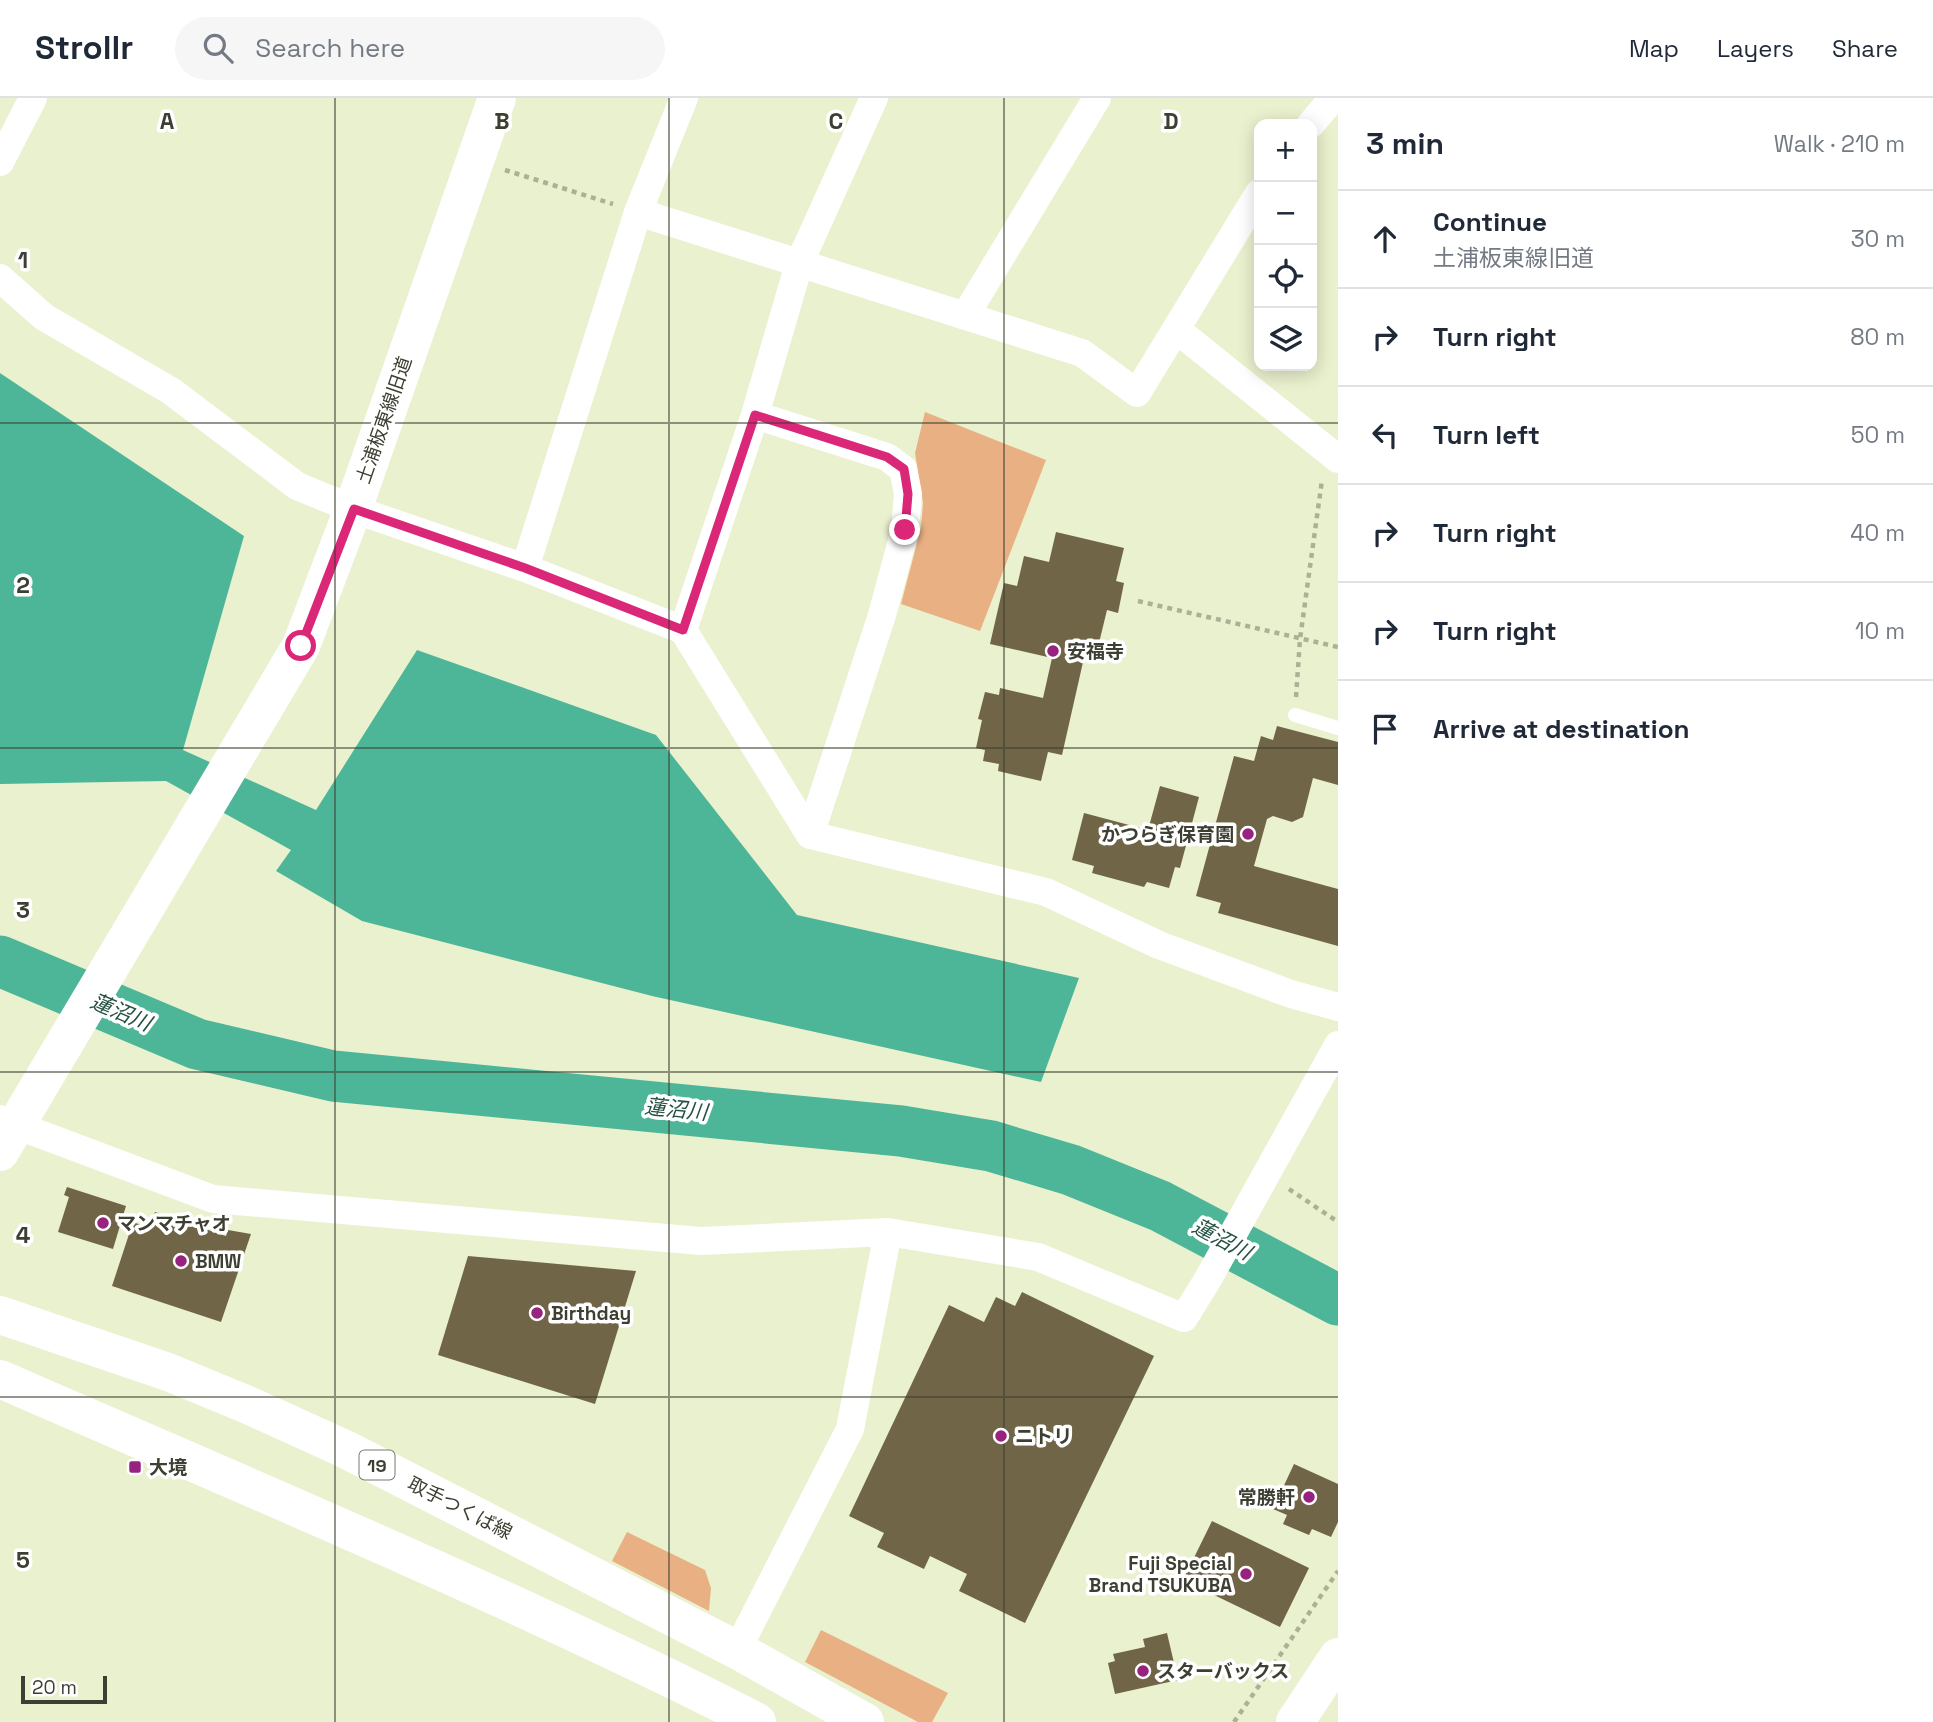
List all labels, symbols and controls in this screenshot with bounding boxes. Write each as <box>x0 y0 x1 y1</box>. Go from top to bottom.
search box <box>175 17 665 80</box>
text: Strollr <box>35 27 133 69</box>
icon: search <box>199 29 237 67</box>
text: Search here <box>255 31 405 65</box>
text: Map <box>1629 33 1679 64</box>
text: Layers <box>1717 33 1794 64</box>
text: Share <box>1832 33 1898 64</box>
text: A <box>160 106 175 136</box>
text: B <box>494 106 510 136</box>
text: C <box>829 106 843 136</box>
text: D <box>1163 106 1179 136</box>
map controls <box>1254 119 1317 371</box>
button: + <box>1254 119 1317 182</box>
text: 3 min <box>1366 124 1444 163</box>
text: Walk · 210 m <box>1774 129 1905 159</box>
button: − <box>1254 182 1317 245</box>
text: Continue <box>1433 205 1547 239</box>
icon: ahead <box>1366 220 1404 258</box>
text: 30 m <box>1851 224 1905 254</box>
text: 土浦板東線旧道 <box>1433 243 1594 273</box>
text: 1 <box>18 245 28 275</box>
button: locate <box>1254 245 1317 308</box>
button: layers <box>1254 308 1317 371</box>
icon: right <box>1366 318 1404 356</box>
text: Turn right <box>1433 320 1557 354</box>
text: 80 m <box>1850 322 1905 352</box>
street label: 土浦板東線旧道 <box>351 353 417 487</box>
icon: left <box>1366 416 1404 454</box>
text: Turn left <box>1433 418 1540 452</box>
text: 50 m <box>1851 420 1905 450</box>
route end <box>889 514 920 545</box>
icon: right <box>1366 514 1404 552</box>
text: Turn right <box>1433 516 1557 550</box>
text: 40 m <box>1850 518 1905 548</box>
text: 2 <box>16 570 30 600</box>
icon: right <box>1366 612 1404 650</box>
text: Turn right <box>1433 614 1557 648</box>
text: 10 m <box>1855 616 1905 646</box>
route start <box>285 630 316 661</box>
place label: 安福寺 <box>1067 639 1124 664</box>
marker: 安福寺 <box>1045 643 1061 659</box>
icon: arrive <box>1366 710 1404 748</box>
text: Arrive at destination <box>1433 712 1690 746</box>
place label: かつらぎ保育園 <box>1101 822 1234 847</box>
marker: かつらぎ保育園 <box>1240 826 1256 842</box>
text: 3 <box>16 895 30 925</box>
water label: 蓮沼川 <box>87 987 157 1038</box>
water label: 蓮沼川 <box>643 1092 711 1126</box>
place label: マンマチャオ <box>117 1211 231 1236</box>
water label: 蓮沼川 <box>1188 1212 1258 1267</box>
marker: マンマチャオ <box>95 1215 111 1231</box>
text: 4 <box>16 1220 31 1250</box>
place label: BMW <box>195 1249 241 1274</box>
marker: BMW <box>173 1253 189 1269</box>
place label: Birthday <box>551 1301 631 1326</box>
marker: Birthday <box>529 1305 545 1321</box>
place label: ニトリ <box>1015 1424 1072 1449</box>
marker: ニトリ <box>993 1428 1009 1444</box>
road number: 19 <box>360 1450 394 1480</box>
place label: 大境 <box>149 1455 187 1480</box>
marker: 大境 <box>127 1459 143 1475</box>
street label: 取手つくば線 <box>404 1471 516 1545</box>
place label: 常勝軒 <box>1238 1485 1295 1510</box>
marker: 常勝軒 <box>1301 1489 1317 1505</box>
text: 5 <box>16 1545 30 1575</box>
place label: Fuji Special Brand TSUKUBA <box>1089 1551 1232 1598</box>
marker: Fuji Special Brand TSUKUBA <box>1238 1566 1254 1582</box>
place label: スターバックス <box>1157 1659 1289 1684</box>
marker: スターバックス <box>1135 1663 1151 1679</box>
scale bar <box>21 1673 107 1705</box>
text: 20 m <box>32 1675 77 1700</box>

